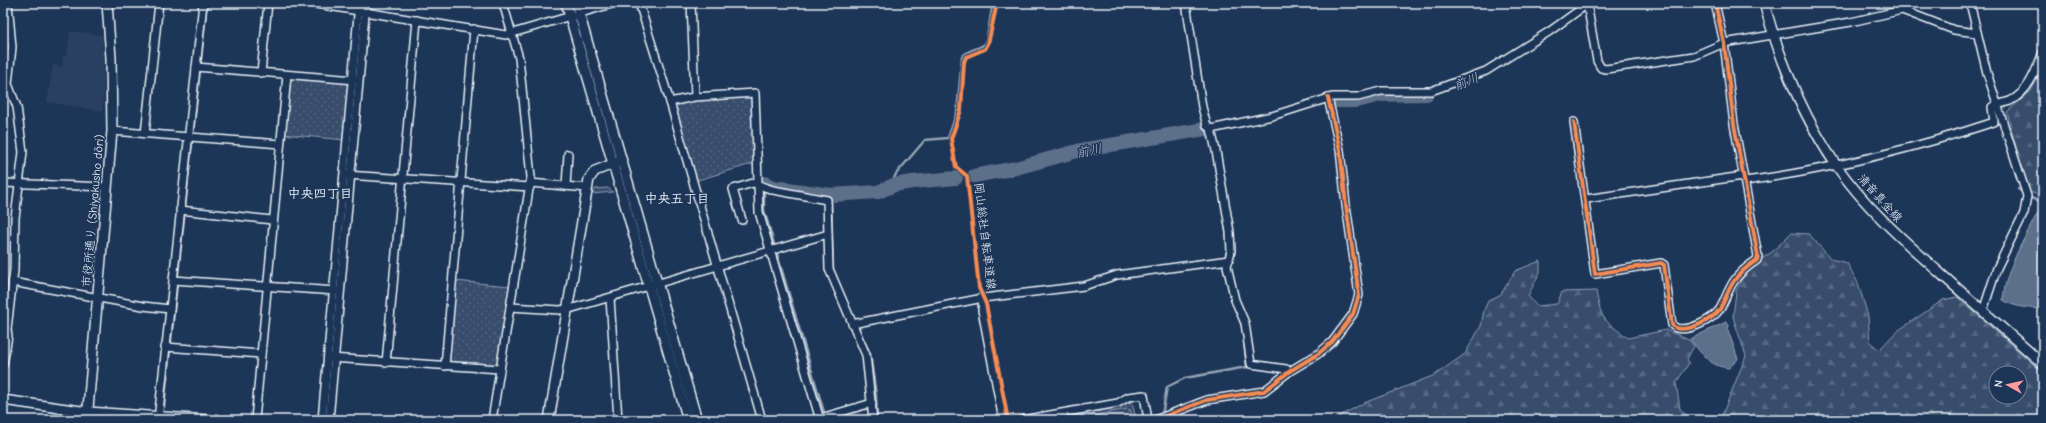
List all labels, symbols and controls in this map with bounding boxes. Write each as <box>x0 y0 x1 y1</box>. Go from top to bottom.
water label: 前川 <box>1451 70 1481 93</box>
street label: 市役所通り (Shiyakusho dōri) <box>79 134 107 288</box>
water label: 前川 <box>1075 141 1103 160</box>
street label: 清音真金線 <box>1855 171 1905 225</box>
street label: 岡山総社自転車道線 <box>971 182 999 290</box>
district label: 中央四丁目 <box>287 186 353 201</box>
district label: 中央五丁目 <box>644 191 710 206</box>
north arrow <box>1988 365 2028 405</box>
text: N <box>1992 379 2006 388</box>

